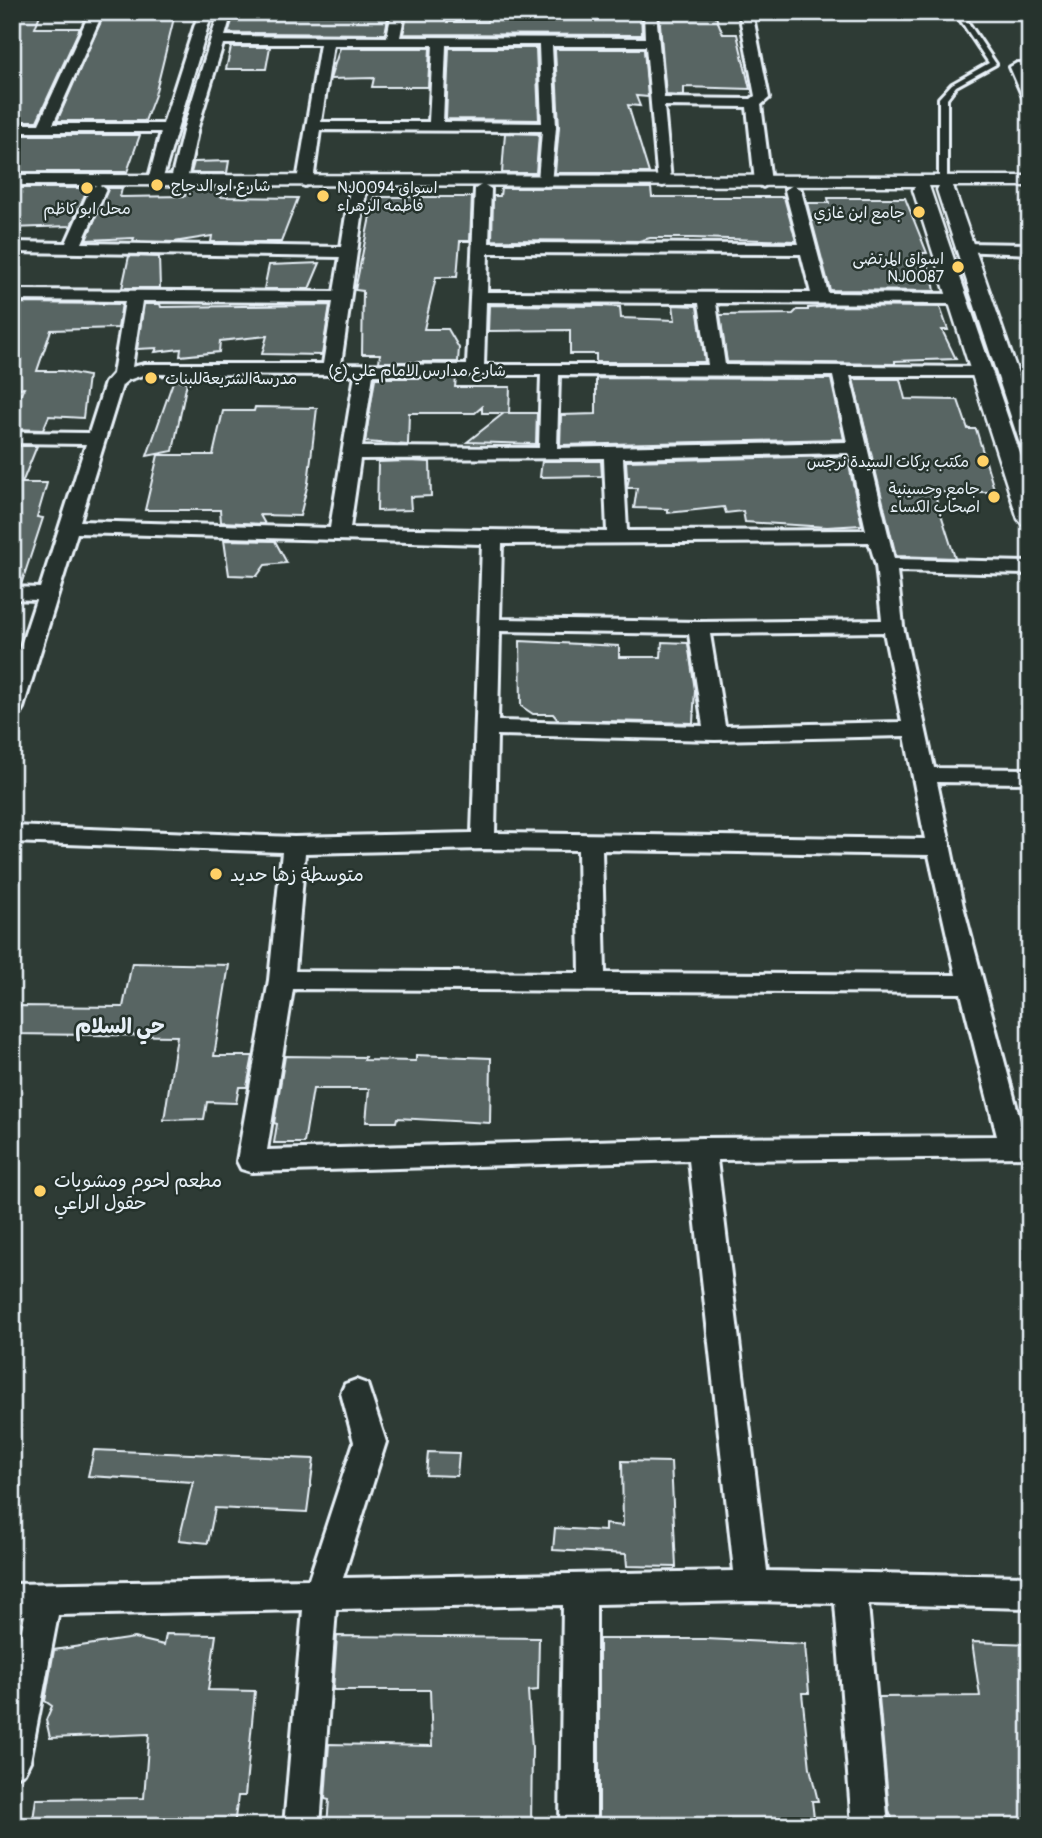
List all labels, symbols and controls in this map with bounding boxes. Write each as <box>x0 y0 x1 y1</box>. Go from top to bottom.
place label: شارع ابو الدجاج <box>171 176 271 197</box>
marker: شارع ابو الدجاج <box>149 177 165 193</box>
place label: NJ0094 اسواق فاطمه الزهراء <box>337 178 437 216</box>
marker: محل ابو كاظم <box>79 180 95 196</box>
marker: NJ0094 اسواق فاطمه الزهراء <box>315 188 331 204</box>
place label: محل ابو كاظم <box>43 199 131 221</box>
place label: جامع ابن غازي <box>814 203 905 224</box>
marker: جامع ابن غازي <box>911 204 927 220</box>
place label: اسواق المرتضى NJ0087 <box>852 249 945 287</box>
marker: اسواق المرتضى NJ0087 <box>950 259 966 275</box>
street label: شارع مدارس الامام علي (ع) <box>328 361 506 385</box>
place label: مدرسةالشريعةللبنات <box>165 369 297 389</box>
marker: مدرسةالشريعةللبنات <box>143 370 159 386</box>
place label: مكتب بركات السيدة نرجس <box>807 452 969 472</box>
marker: مكتب بركات السيدة نرجس <box>975 453 991 469</box>
place label: جامع وحسينية اصحاب الكساء <box>888 479 980 517</box>
marker: جامع وحسينية اصحاب الكساء <box>986 489 1002 505</box>
place label: متوسطة زها حديد <box>230 863 364 887</box>
marker: متوسطة زها حديد <box>208 866 224 882</box>
district label: حي السلام <box>75 1013 165 1045</box>
place label: مطعم لحوم ومشويات حقول الراعي <box>54 1169 222 1219</box>
marker: مطعم لحوم ومشويات حقول الراعي <box>32 1183 48 1199</box>

